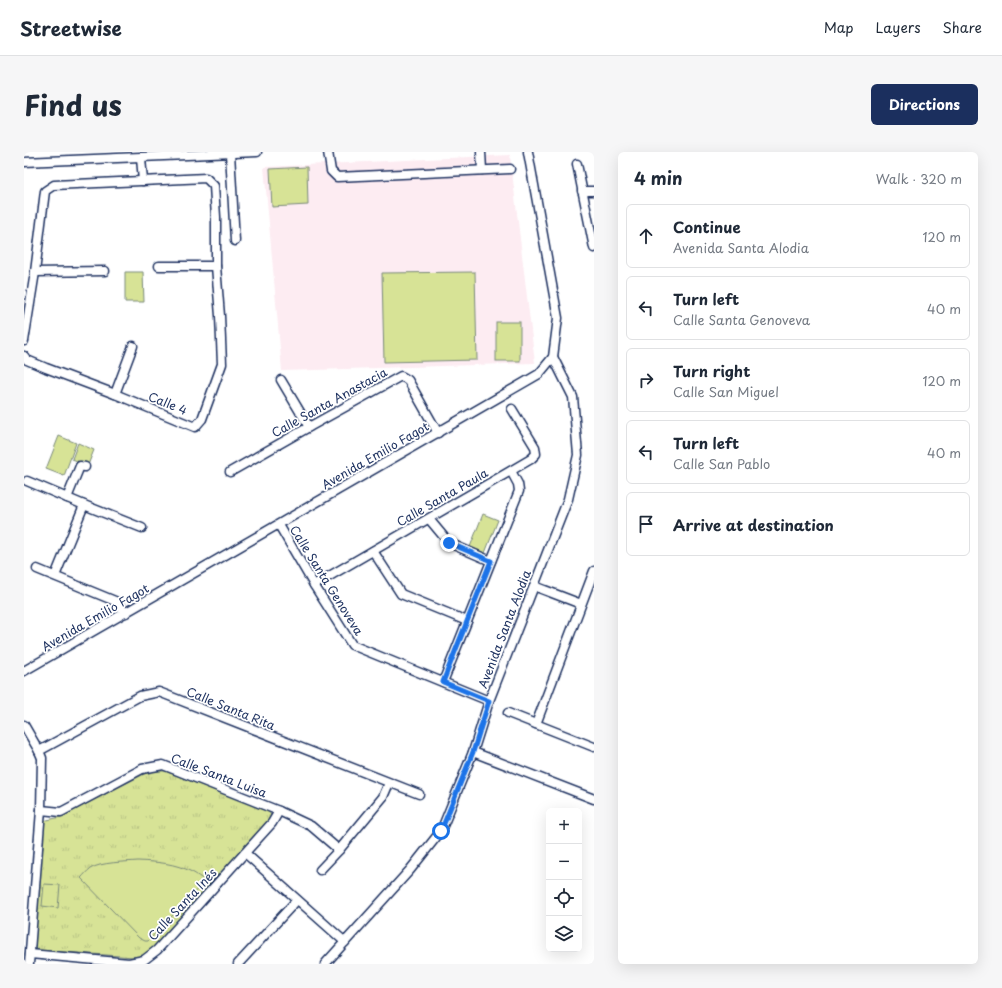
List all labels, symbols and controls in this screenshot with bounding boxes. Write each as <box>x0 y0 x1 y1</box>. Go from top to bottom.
text: Streetwise <box>20 14 122 42</box>
text: Map <box>824 17 854 38</box>
text: Layers <box>876 17 921 38</box>
text: Share <box>943 17 982 38</box>
text: Find us <box>24 83 122 126</box>
button: Directions <box>871 84 978 125</box>
text: 4 min <box>634 165 682 191</box>
text: Walk · 320 m <box>876 169 962 188</box>
text: Continue <box>673 215 741 238</box>
icon: ahead <box>635 225 657 247</box>
text: 120 m <box>922 227 961 246</box>
text: Avenida Santa Alodia <box>673 238 809 257</box>
text: Turn left <box>673 287 739 310</box>
icon: left <box>635 297 657 319</box>
text: 40 m <box>927 299 961 318</box>
text: Calle Santa Genoveva <box>673 310 810 329</box>
text: Turn right <box>673 359 750 382</box>
street label: Calle Santa Anastacia <box>268 362 391 441</box>
icon: right <box>635 369 657 391</box>
text: 120 m <box>922 371 961 390</box>
text: Calle San Miguel <box>673 382 779 401</box>
street label: Calle 4 <box>146 387 190 419</box>
street label: Avenida Emilio Fagot <box>318 417 432 493</box>
text: Turn left <box>673 431 739 454</box>
icon: left <box>635 441 657 463</box>
text: 40 m <box>927 443 961 462</box>
text: Calle San Pablo <box>673 454 770 473</box>
street label: Calle Santa Paula <box>393 463 491 531</box>
icon: arrive <box>635 513 657 535</box>
text: Arrive at destination <box>673 513 834 536</box>
street label: Calle Santa Genoveva <box>286 521 368 639</box>
route end <box>440 534 458 552</box>
street label: Avenida Santa Alodia <box>473 567 535 691</box>
street label: Avenida Emilio Fagot <box>38 579 152 655</box>
street label: Calle Santa Rita <box>184 682 278 734</box>
street label: Calle Santa Luisa <box>169 748 270 802</box>
map controls <box>546 808 582 952</box>
button: + <box>546 808 582 844</box>
route start <box>432 822 450 840</box>
button: − <box>546 844 582 880</box>
street label: Calle Santa Inés <box>144 863 221 944</box>
button: locate <box>546 880 582 916</box>
button: layers <box>546 916 582 952</box>

